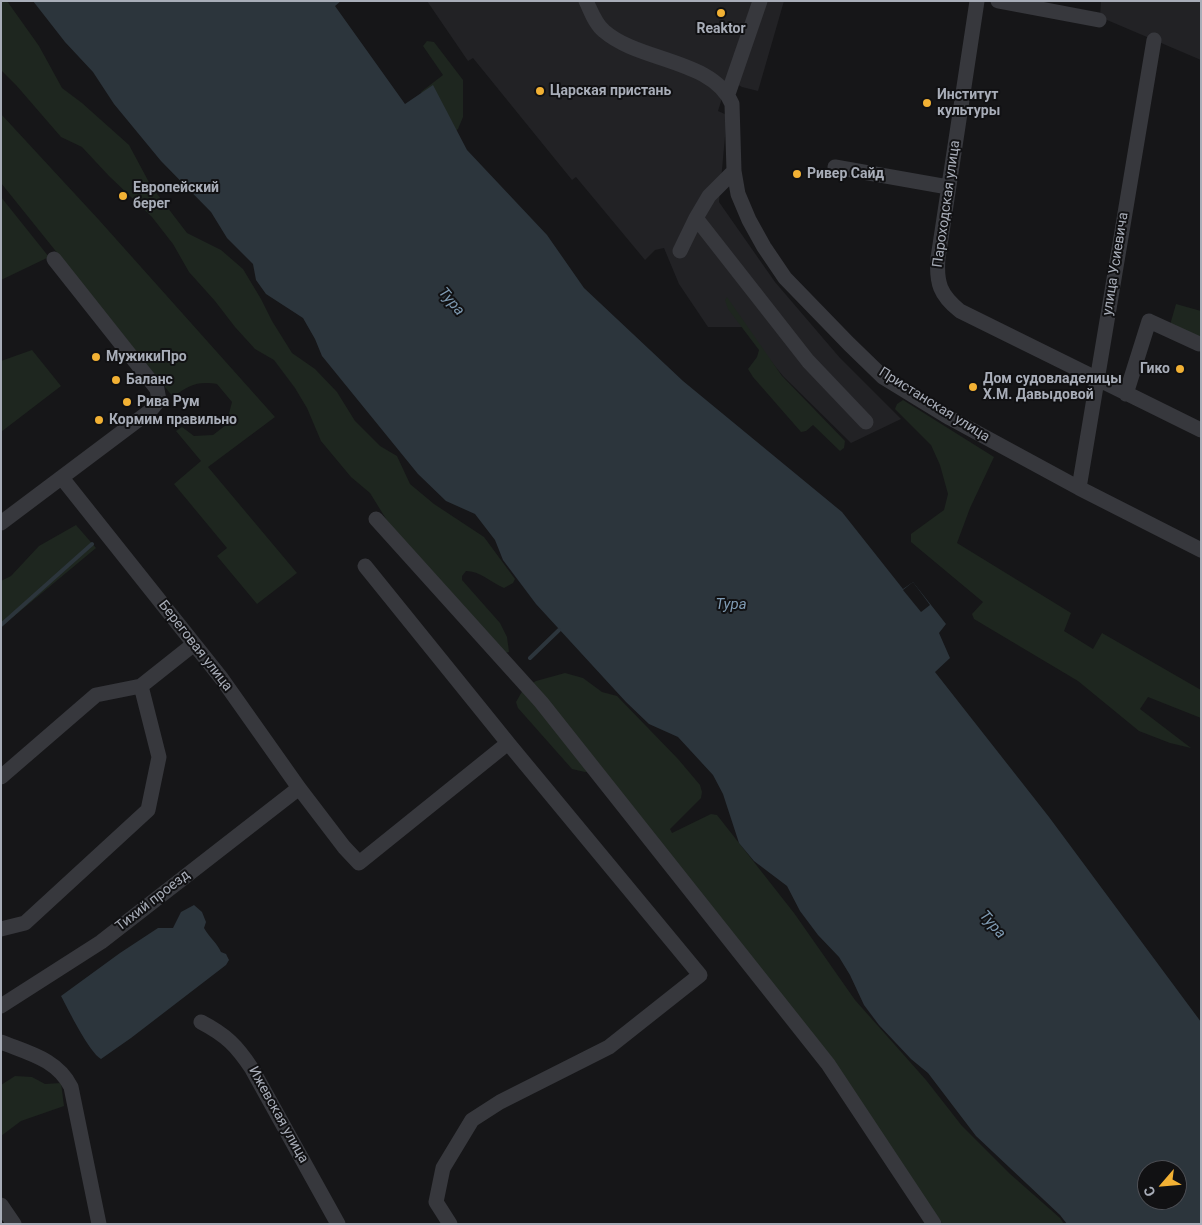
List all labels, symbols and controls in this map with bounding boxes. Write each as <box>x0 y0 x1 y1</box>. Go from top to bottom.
marker: Reaktor <box>715 7 727 19</box>
place label: Reaktor <box>696 21 746 37</box>
place label: Царская пристань <box>550 83 671 99</box>
marker: Царская пристань <box>534 85 546 97</box>
place label: Институт культуры <box>937 87 1000 120</box>
marker: Институт культуры <box>921 97 933 109</box>
street label: Пароходская улица <box>930 139 964 269</box>
place label: Ривер Сайд <box>807 166 884 182</box>
marker: Ривер Сайд <box>791 168 803 180</box>
place label: Европейский берег <box>133 180 219 212</box>
marker: Европейский берег <box>117 190 129 202</box>
street label: улица Усиевича <box>1100 211 1132 317</box>
water label: Тура <box>434 284 468 320</box>
place label: МужикиПро <box>106 349 187 365</box>
marker: МужикиПро <box>90 351 102 363</box>
place label: Гико <box>1140 361 1170 377</box>
marker: Гико <box>1174 363 1186 375</box>
street label: Пристанская улица <box>875 364 993 446</box>
place label: Дом судовладелицы Х.М. Давыдовой <box>983 371 1122 404</box>
place label: Баланс <box>126 372 173 388</box>
marker: Баланс <box>110 374 122 386</box>
marker: Дом судовладелицы Х.М. Давыдовой <box>967 381 979 393</box>
place label: Рива Рум <box>137 394 200 410</box>
marker: Рива Рум <box>121 396 133 408</box>
place label: Кормим правильно <box>109 412 237 428</box>
marker: Кормим правильно <box>93 414 105 426</box>
water label: Тура <box>715 596 747 614</box>
street label: Береговая улица <box>154 597 236 695</box>
street label: Тихий проезд <box>113 867 193 935</box>
water label: Тура <box>975 907 1009 943</box>
street label: Ижевская улица <box>244 1064 312 1166</box>
north arrow <box>1137 1160 1187 1210</box>
text: С <box>1140 1184 1159 1199</box>

